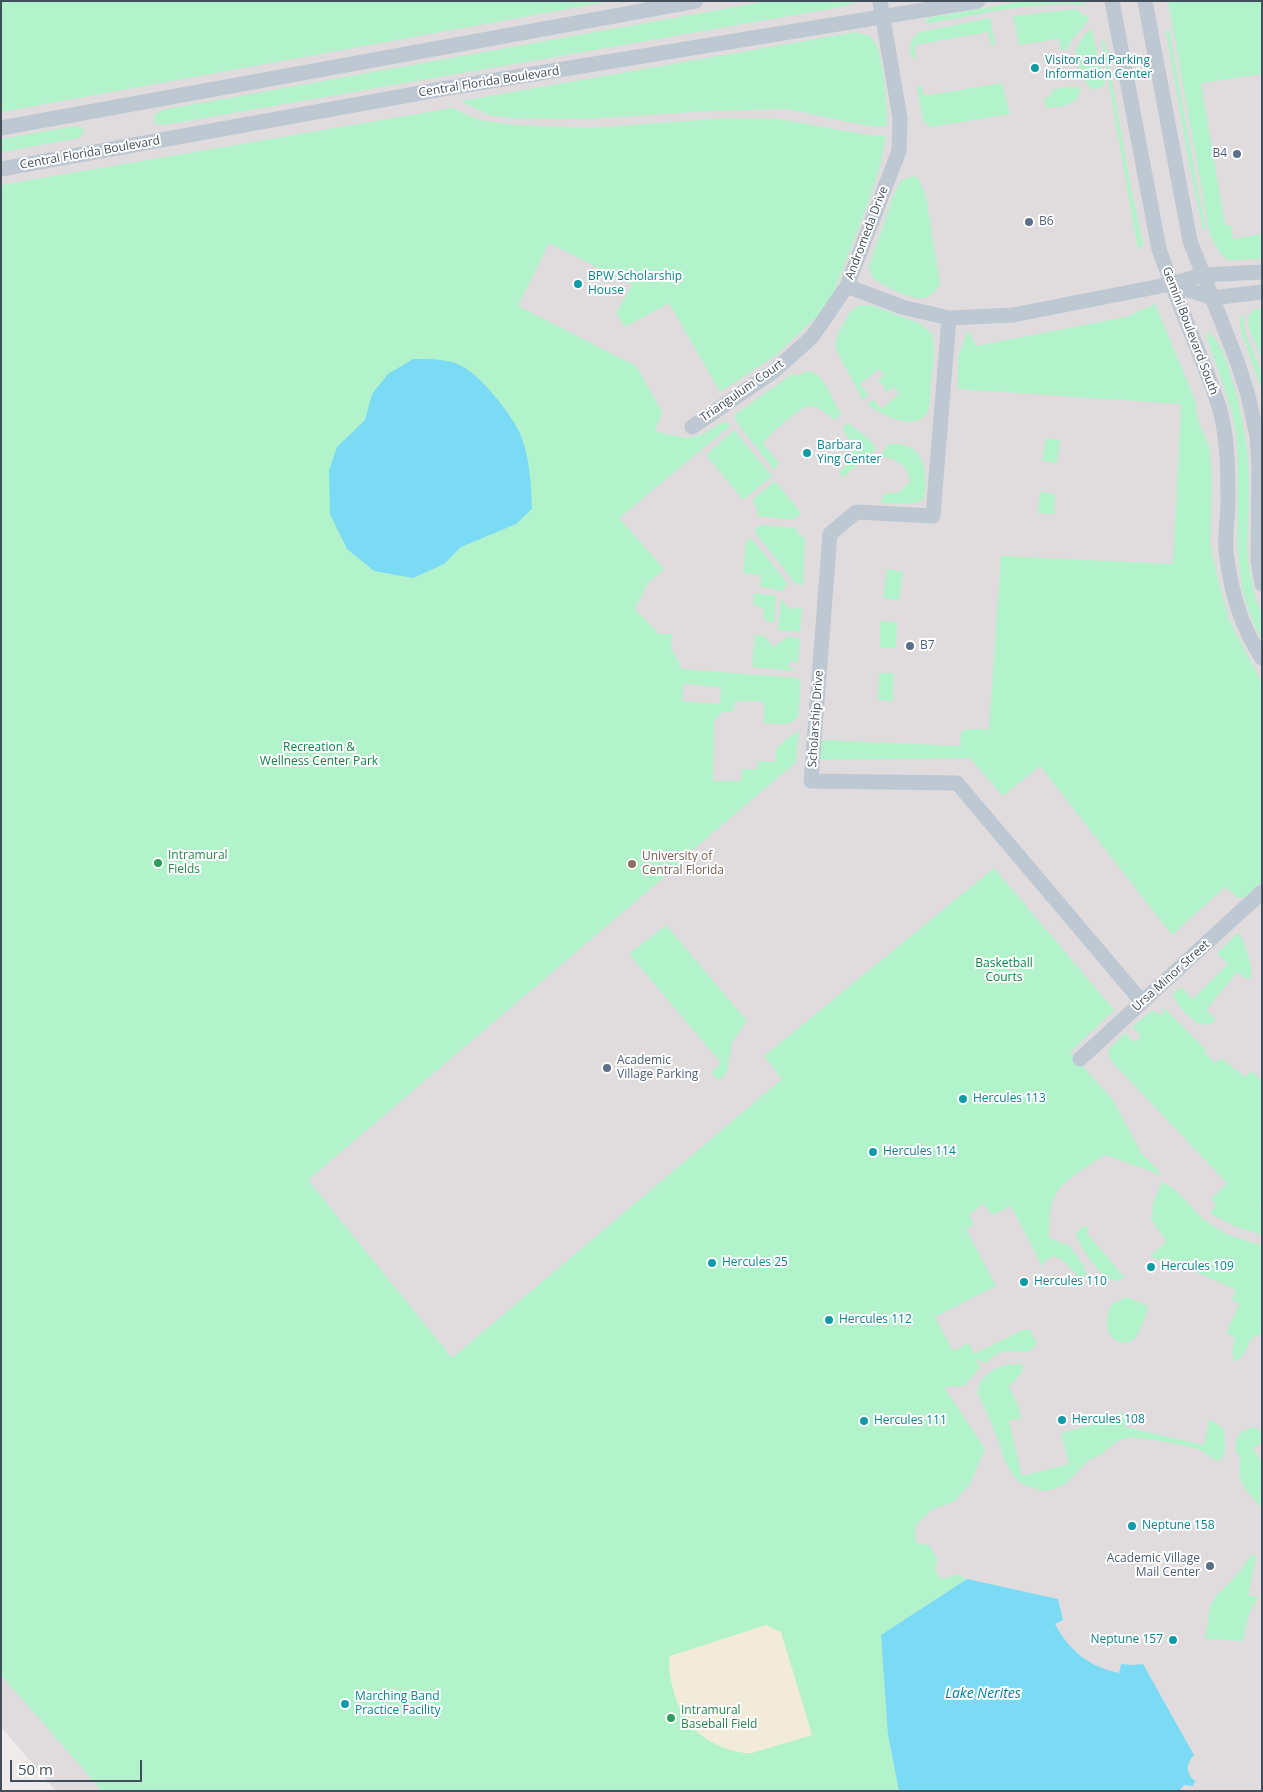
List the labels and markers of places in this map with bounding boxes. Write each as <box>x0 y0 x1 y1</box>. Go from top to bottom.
place label: Visitor and Parking Information Center <box>1045 54 1152 82</box>
marker: Visitor and Parking Information Center <box>1029 62 1041 74</box>
place label: B4 <box>1212 147 1227 161</box>
marker: B4 <box>1231 148 1243 160</box>
place label: B6 <box>1039 215 1054 229</box>
marker: B6 <box>1023 216 1035 228</box>
place label: BPW Scholarship House <box>588 270 682 298</box>
marker: BPW Scholarship House <box>572 278 584 290</box>
place label: Barbara Ying Center <box>817 439 881 467</box>
marker: Barbara Ying Center <box>801 447 813 459</box>
place label: B7 <box>920 639 935 653</box>
marker: B7 <box>904 640 916 652</box>
place label: Intramural Fields <box>168 849 228 877</box>
place label: University of Central Florida <box>642 850 724 878</box>
marker: Intramural Fields <box>152 857 164 869</box>
marker: University of Central Florida <box>626 858 638 870</box>
place label: Academic Village Parking <box>617 1054 698 1082</box>
marker: Academic Village Parking <box>601 1062 613 1074</box>
place label: Hercules 113 <box>973 1092 1046 1106</box>
marker: Hercules 113 <box>957 1093 969 1105</box>
place label: Hercules 114 <box>883 1145 956 1159</box>
marker: Hercules 114 <box>867 1146 879 1158</box>
place label: Hercules 25 <box>722 1256 788 1270</box>
marker: Hercules 25 <box>706 1257 718 1269</box>
place label: Hercules 109 <box>1161 1260 1234 1274</box>
marker: Hercules 109 <box>1145 1261 1157 1273</box>
place label: Hercules 110 <box>1034 1275 1107 1289</box>
marker: Hercules 110 <box>1018 1276 1030 1288</box>
place label: Hercules 112 <box>839 1313 912 1327</box>
marker: Hercules 112 <box>823 1314 835 1326</box>
place label: Hercules 108 <box>1072 1413 1145 1427</box>
place label: Hercules 111 <box>874 1414 947 1428</box>
marker: Hercules 108 <box>1056 1414 1068 1426</box>
marker: Hercules 111 <box>858 1415 870 1427</box>
place label: Neptune 158 <box>1142 1519 1215 1533</box>
marker: Neptune 158 <box>1126 1520 1138 1532</box>
place label: Academic Village Mail Center <box>1107 1552 1200 1580</box>
marker: Academic Village Mail Center <box>1204 1560 1216 1572</box>
place label: Neptune 157 <box>1090 1633 1163 1647</box>
marker: Neptune 157 <box>1167 1634 1179 1646</box>
place label: Marching Band Practice Facility <box>355 1690 440 1718</box>
marker: Marching Band Practice Facility <box>339 1698 351 1710</box>
place label: Intramural Baseball Field <box>681 1704 757 1732</box>
marker: Intramural Baseball Field <box>665 1712 677 1724</box>

